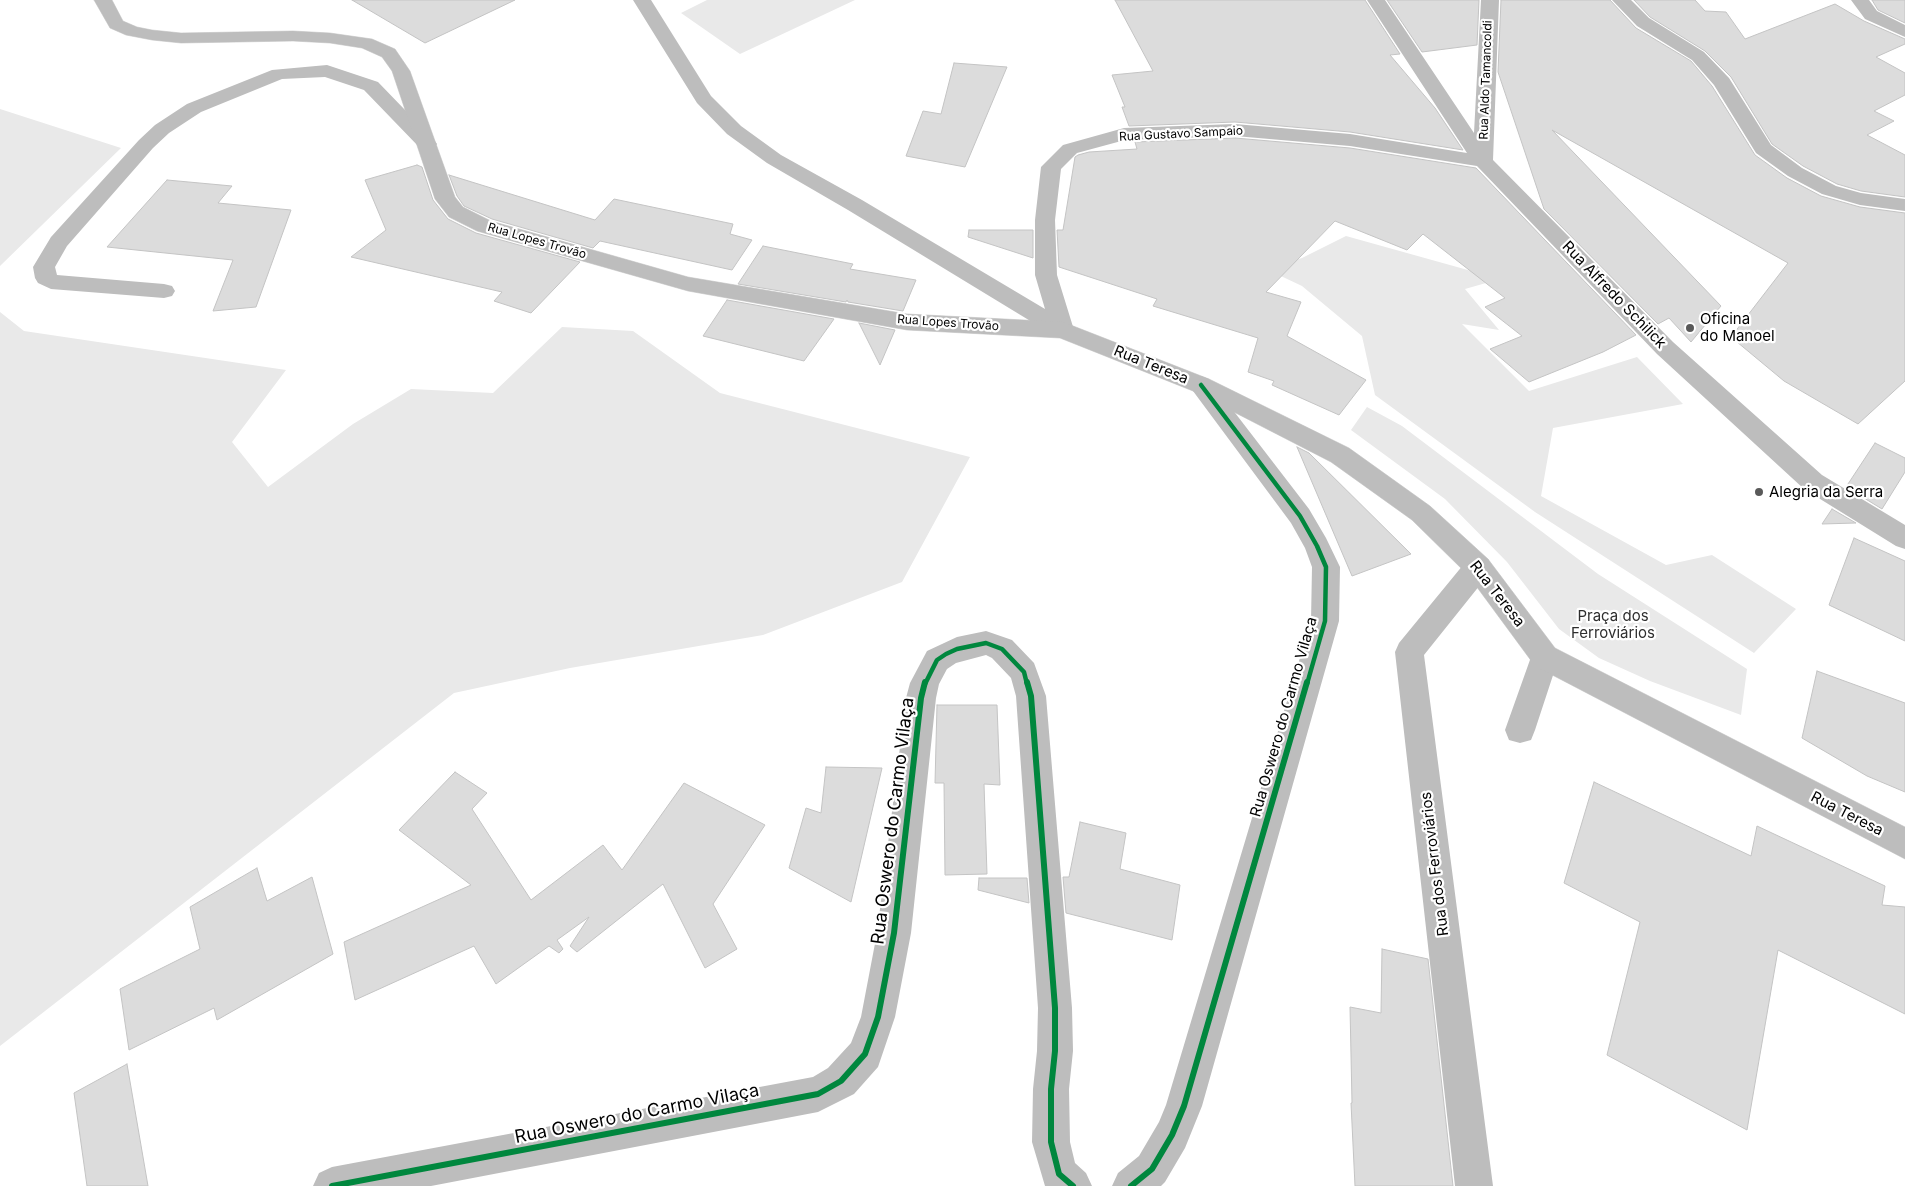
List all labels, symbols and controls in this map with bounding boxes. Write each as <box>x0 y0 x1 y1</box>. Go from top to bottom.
street label: Rua Aldo Tamancoldi <box>1477 20 1495 140</box>
street label: Rua Gustavo Sampaio <box>1119 124 1243 144</box>
street label: Rua Lopes Trovão <box>486 220 588 262</box>
street label: Rua Alfredo Schilick <box>1558 238 1670 352</box>
place label: Oficina do Manoel <box>1700 310 1775 345</box>
street label: Rua Lopes Trovão <box>897 312 999 334</box>
marker: Oficina do Manoel <box>1684 322 1696 334</box>
street label: Rua Teresa <box>1111 342 1191 388</box>
place label: Alegria da Serra <box>1769 483 1883 501</box>
marker: Alegria da Serra <box>1753 486 1765 498</box>
street label: Rua Teresa <box>1466 557 1528 631</box>
park label: Praça dos Ferroviários <box>1571 607 1655 642</box>
street label: Rua Oswero do Carmo Vilaça <box>1247 615 1321 819</box>
street label: Rua Oswero do Carmo Vilaça <box>867 696 919 946</box>
street label: Rua Teresa <box>1808 788 1886 840</box>
street label: Rua dos Ferroviários <box>1417 791 1453 937</box>
street label: Rua Oswero do Carmo Vilaça <box>513 1080 761 1148</box>

